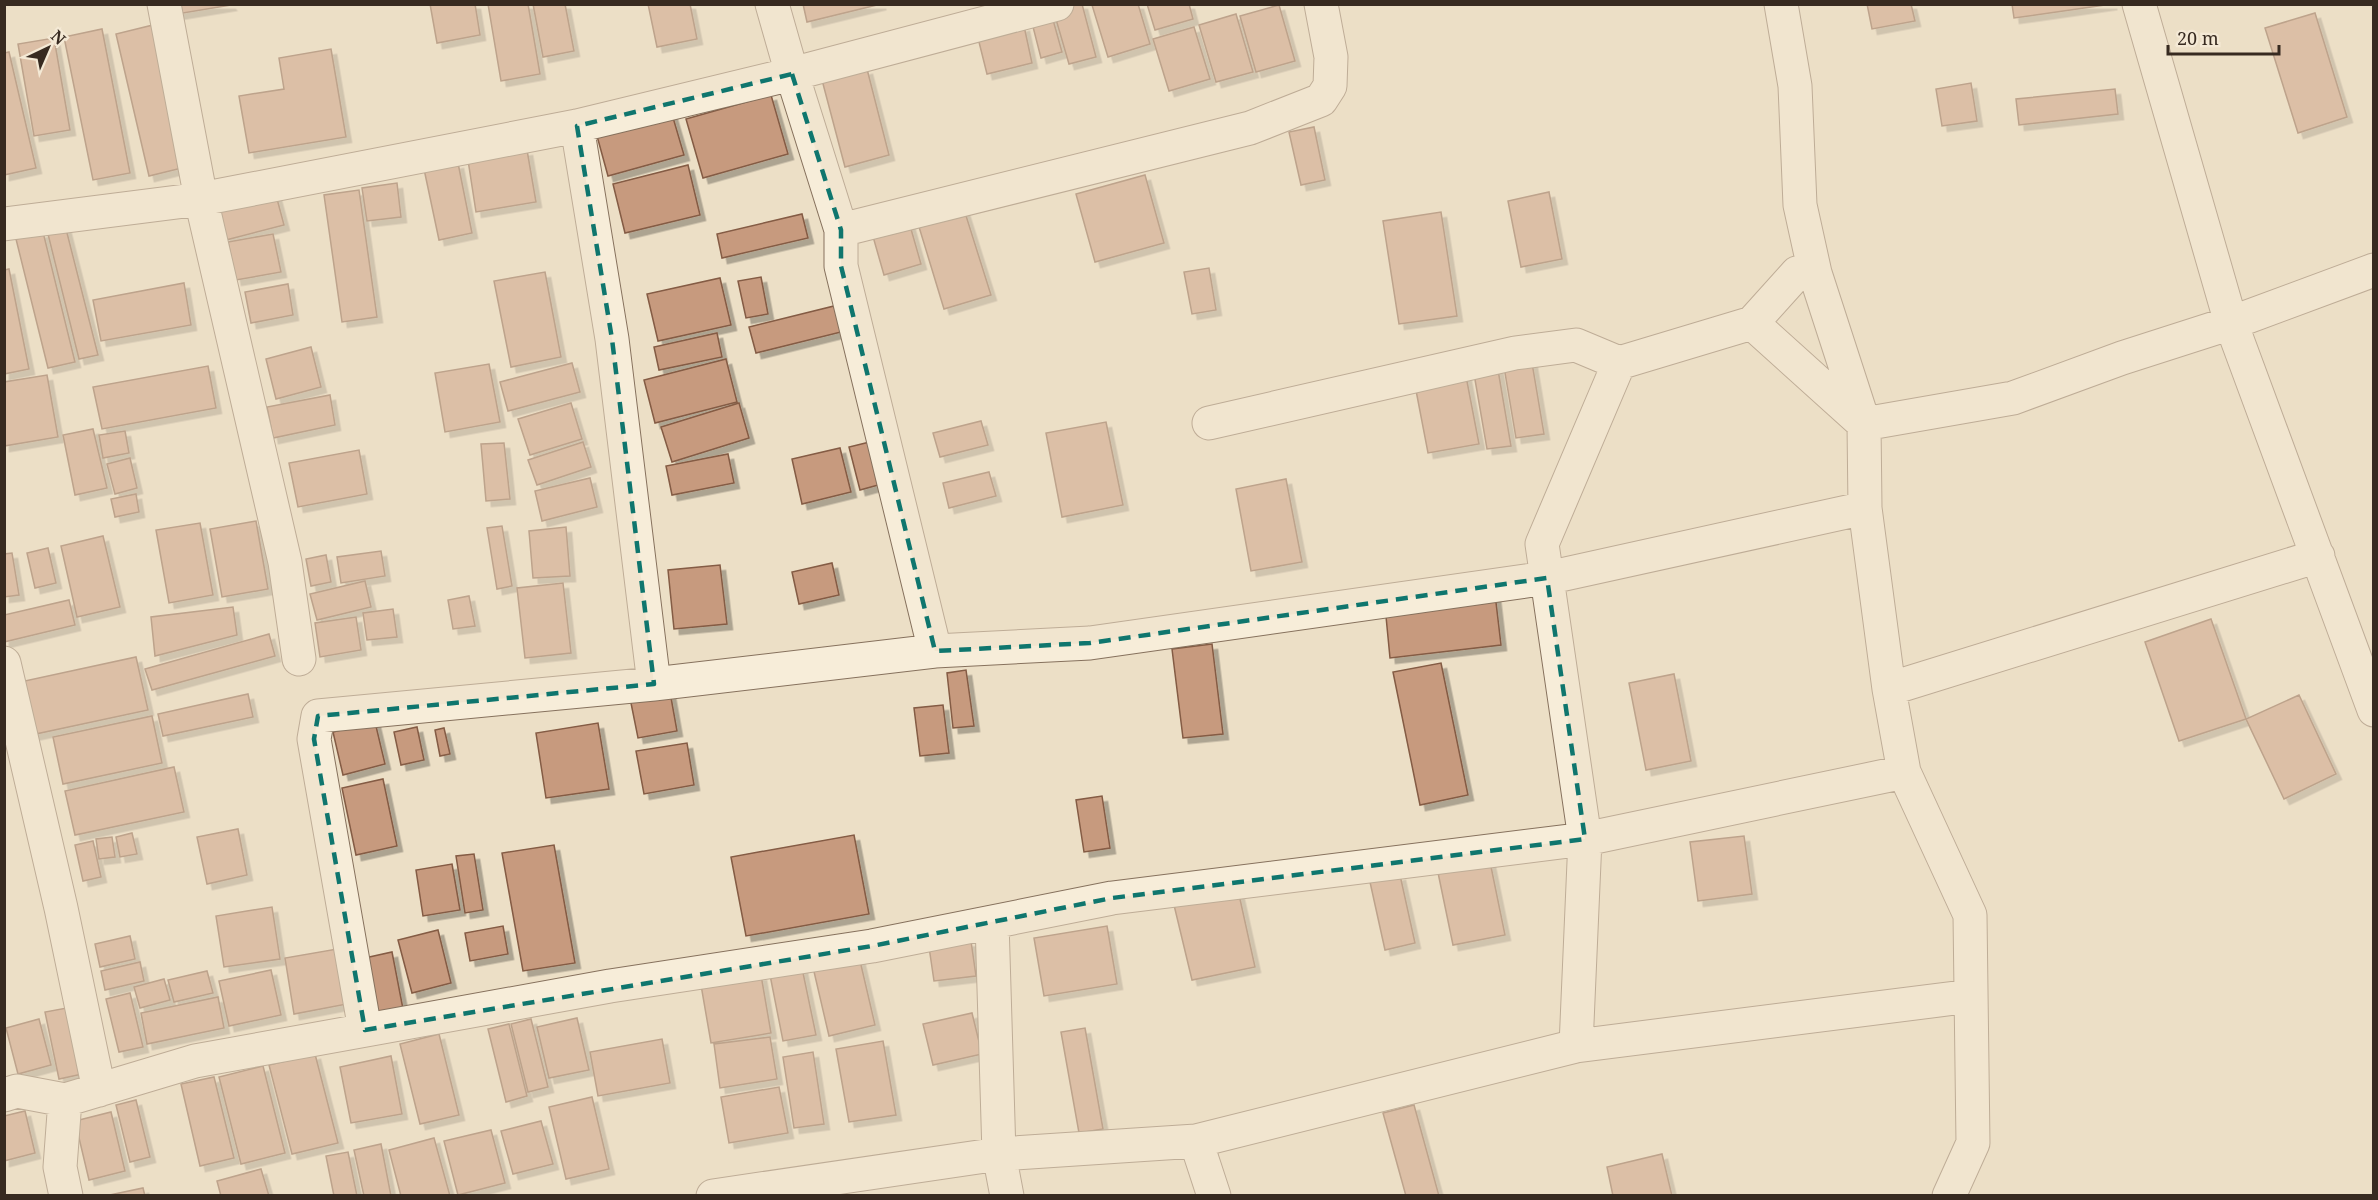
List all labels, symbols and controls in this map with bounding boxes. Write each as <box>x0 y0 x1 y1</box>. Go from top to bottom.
north arrow <box>18 18 78 78</box>
scale bar <box>2168 18 2279 56</box>
text: N <box>46 25 71 50</box>
text: 20 m <box>2177 26 2219 50</box>

